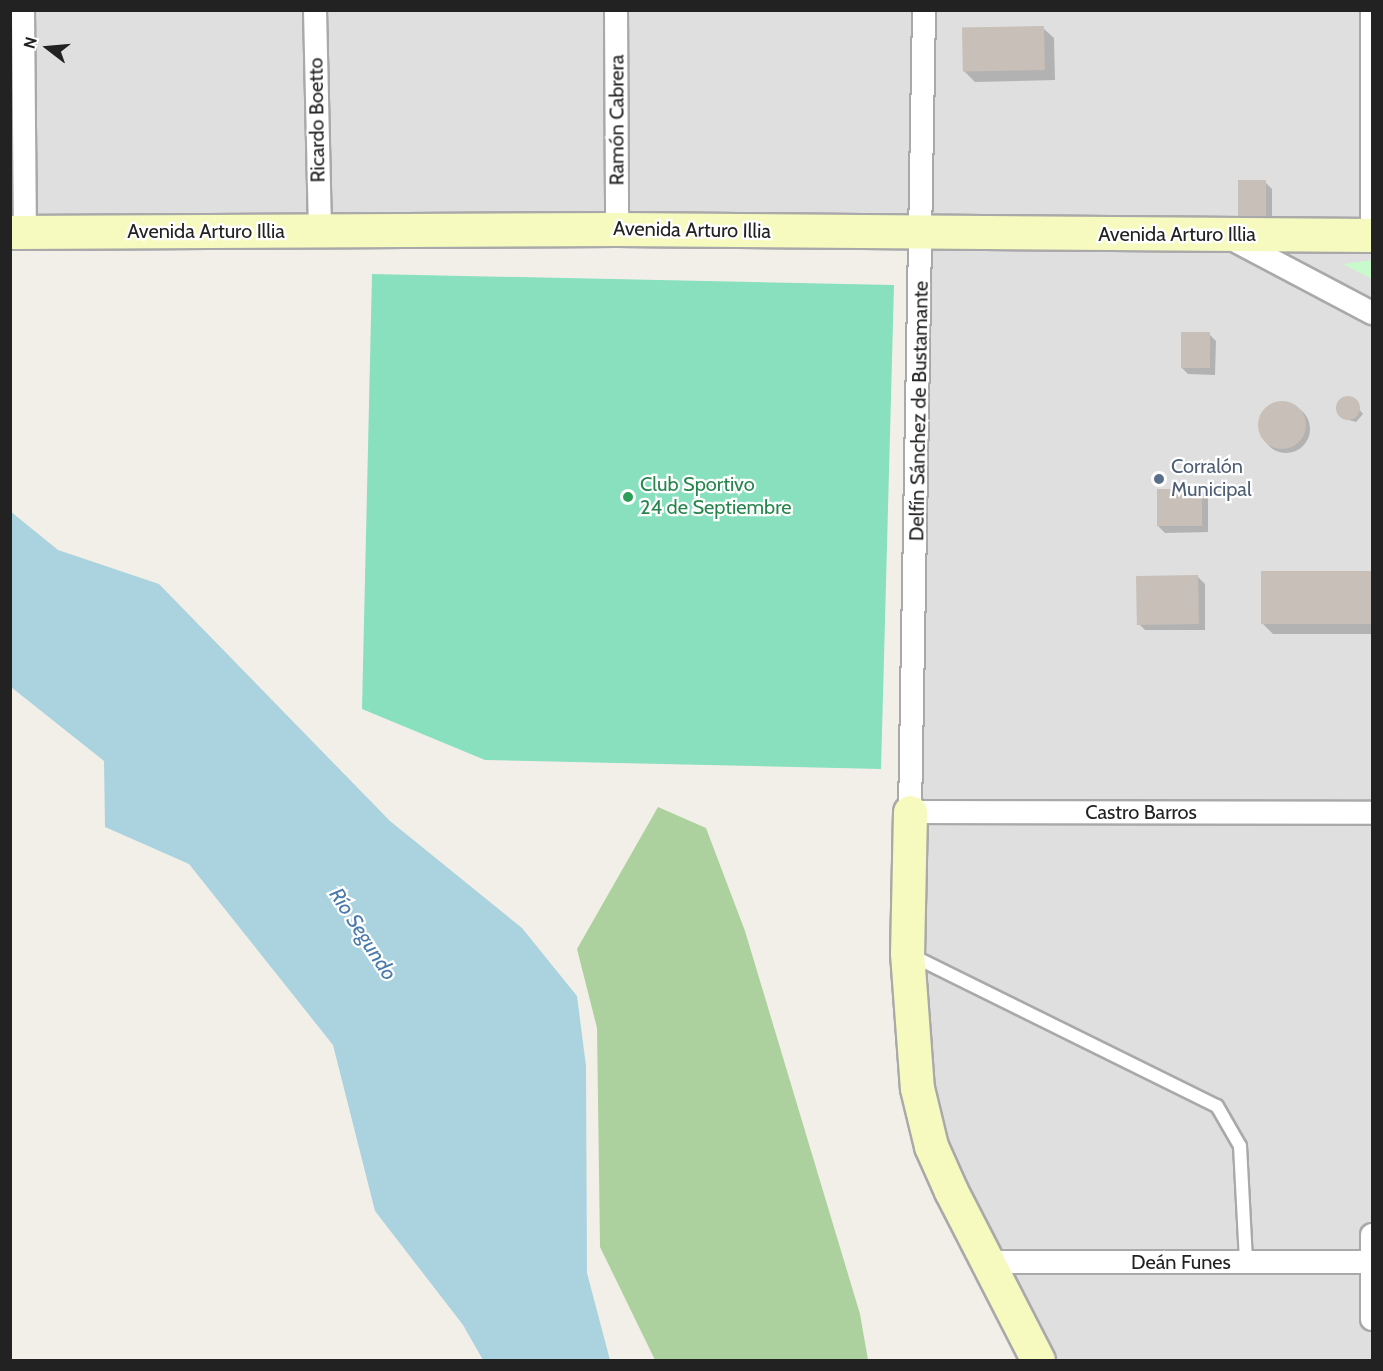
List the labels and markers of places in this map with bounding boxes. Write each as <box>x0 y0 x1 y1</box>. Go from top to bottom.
place label: Corralón Municipal <box>1171 455 1252 502</box>
marker: Corralón Municipal <box>1152 472 1166 486</box>
place label: Club Sportivo 24 de Septiembre <box>640 473 791 520</box>
marker: Club Sportivo 24 de Septiembre <box>621 490 635 504</box>

